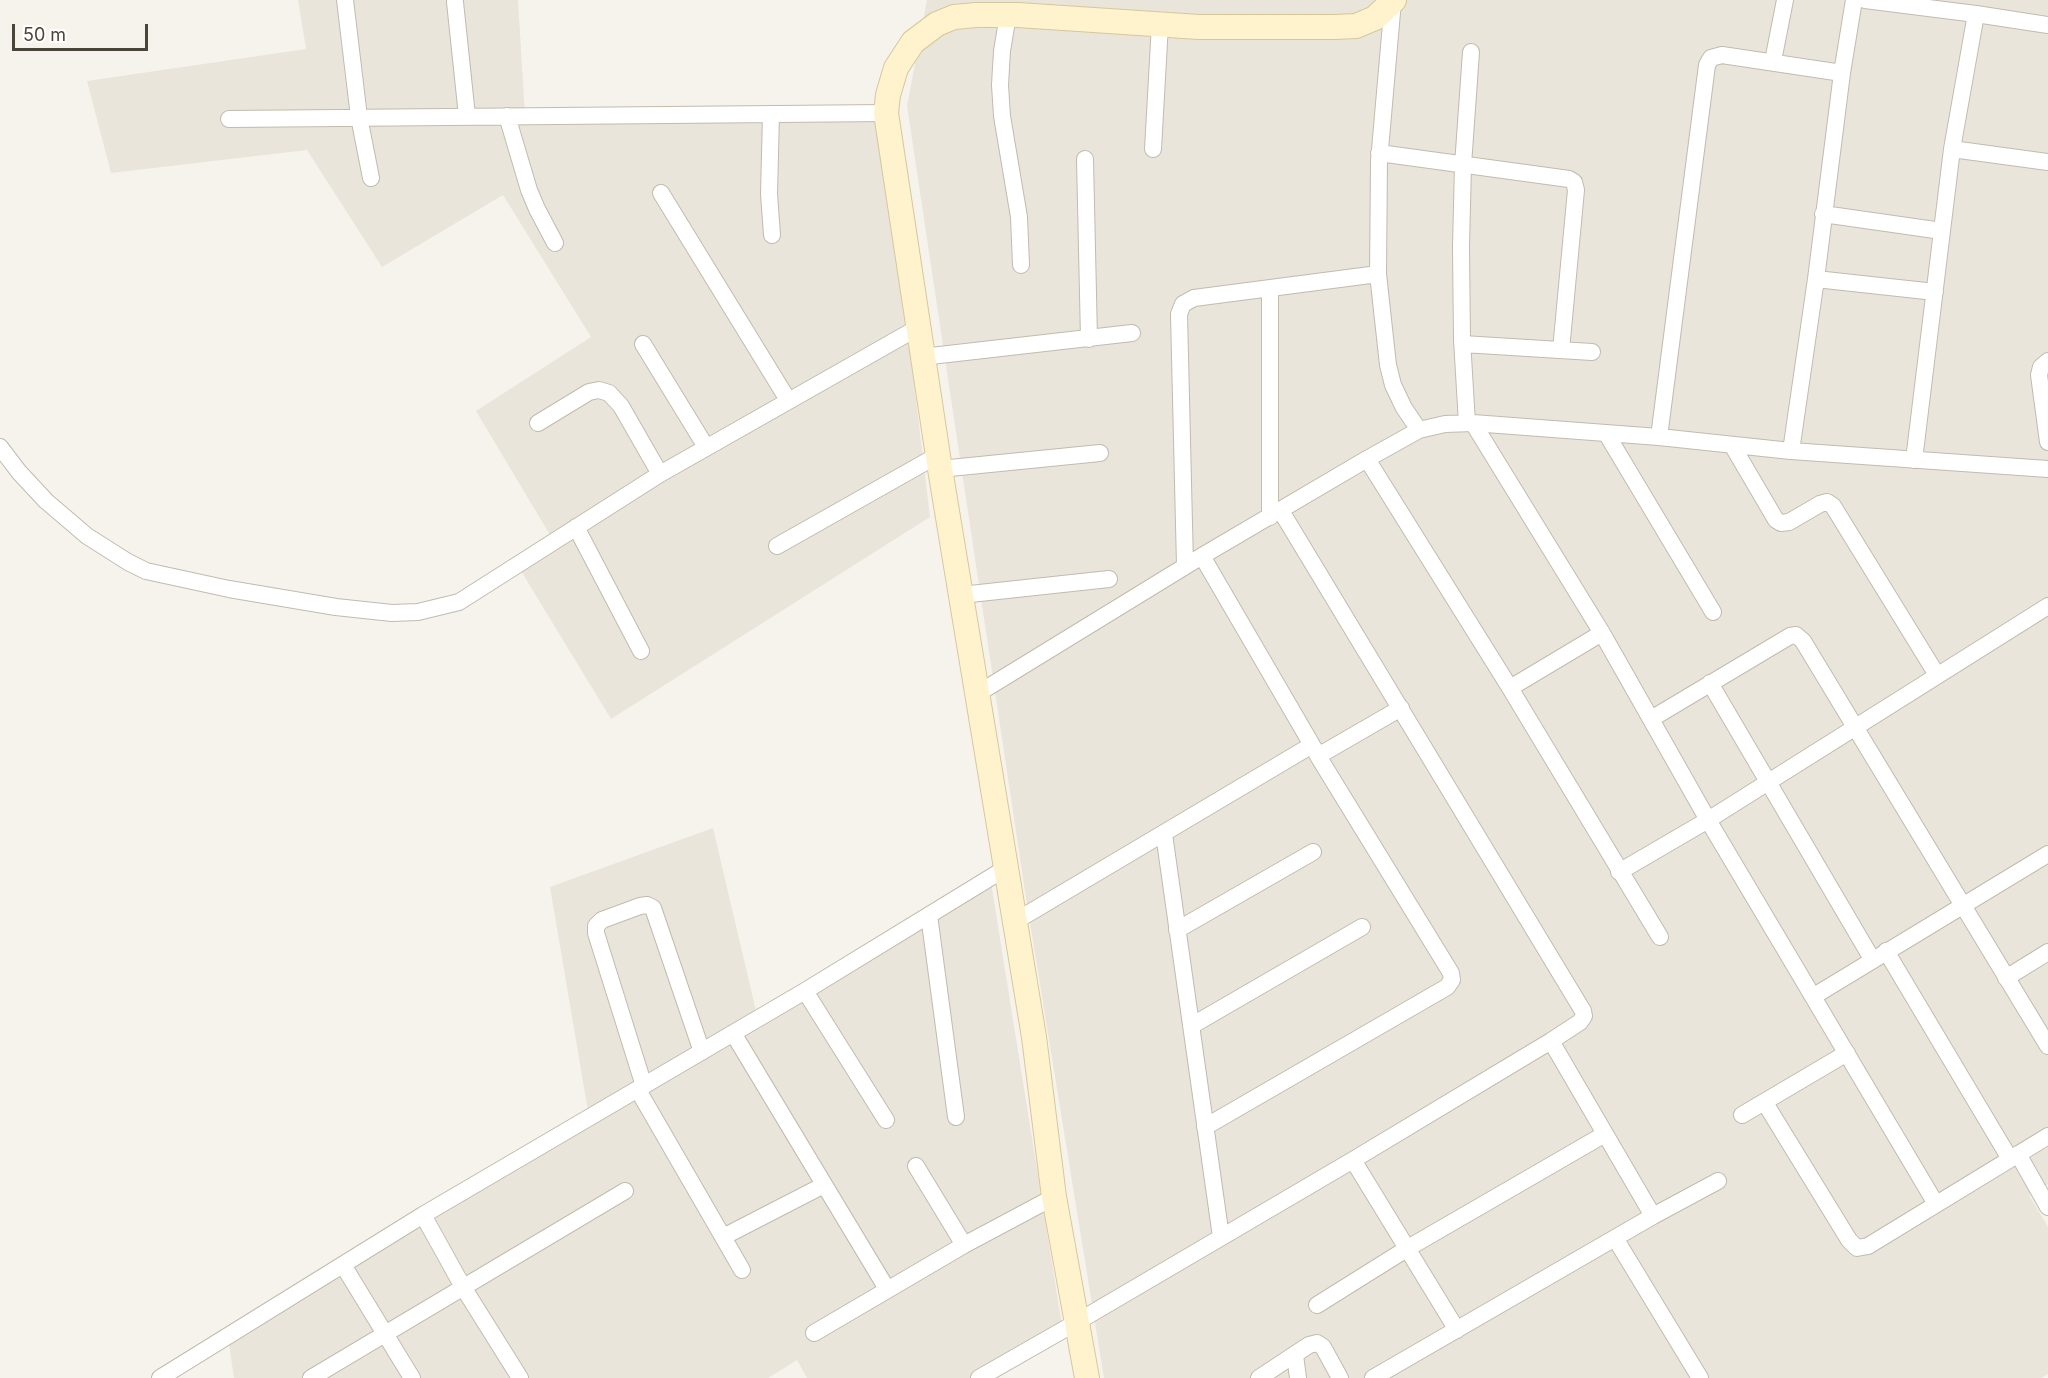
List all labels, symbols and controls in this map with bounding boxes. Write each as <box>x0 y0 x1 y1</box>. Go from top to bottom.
scale bar <box>15 12 152 50</box>
text: 50 m <box>23 24 66 45</box>

